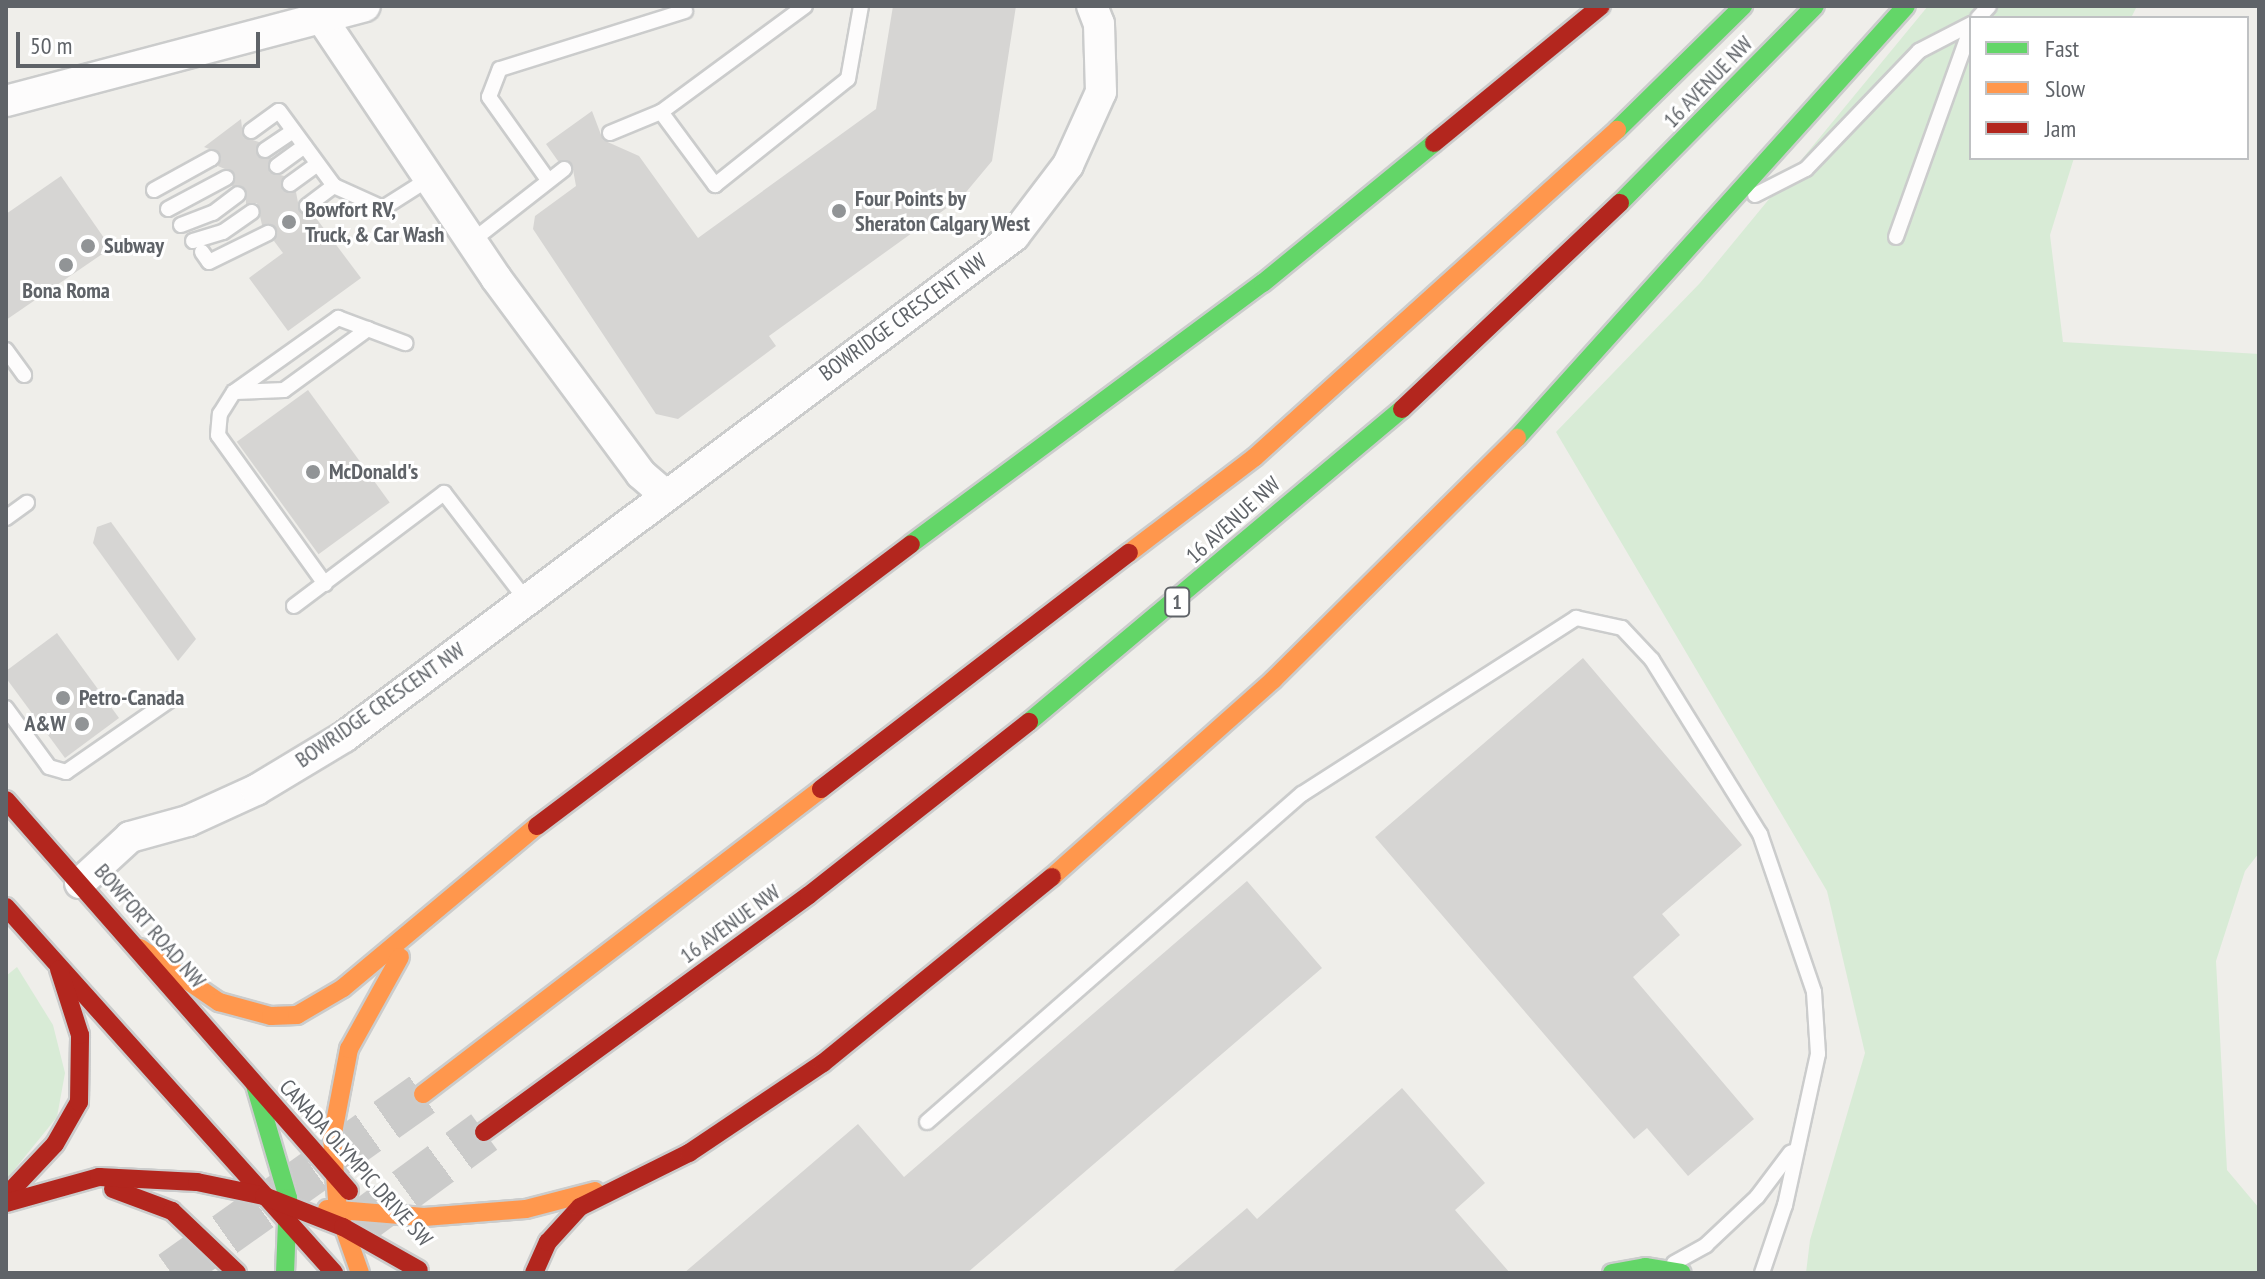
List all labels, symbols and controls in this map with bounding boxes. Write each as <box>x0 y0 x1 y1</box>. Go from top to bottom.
scale bar <box>20 16 264 66</box>
legend <box>1969 16 2249 160</box>
text: 50 m <box>30 30 72 61</box>
street label: 16 AVENUE NW <box>1658 31 1758 133</box>
text: Fast <box>2045 33 2079 64</box>
text: Slow <box>2045 73 2085 104</box>
text: Jam <box>2045 113 2076 144</box>
place label: Four Points by Sheraton Calgary West <box>855 185 1031 236</box>
place label: Bowfort RV, Truck, & Car Wash <box>305 196 447 248</box>
marker: Four Points by Sheraton Calgary West <box>830 202 848 220</box>
marker: Bowfort RV, Truck, & Car Wash <box>280 213 298 231</box>
place label: Subway <box>104 233 164 259</box>
marker: Subway <box>79 237 97 255</box>
street label: BOWRIDGE CRESCENT NW <box>814 247 992 387</box>
marker: Bona Roma <box>57 256 75 274</box>
place label: Bona Roma <box>22 278 110 304</box>
place label: McDonald's <box>329 459 418 485</box>
marker: McDonald's <box>304 463 322 481</box>
street label: 16 AVENUE NW <box>1180 471 1286 569</box>
road number: 1 <box>1163 586 1191 618</box>
street label: BOWRIDGE CRESCENT NW <box>290 637 470 773</box>
place label: Petro-Canada <box>79 685 184 711</box>
marker: Petro-Canada <box>54 689 72 707</box>
place label: A&W <box>24 711 66 737</box>
marker: A&W <box>73 715 91 733</box>
street label: BOWFORT ROAD NW <box>89 858 211 994</box>
street label: 16 AVENUE NW <box>675 879 785 969</box>
street label: CANADA OLYMPIC DRIVE SW <box>274 1073 438 1253</box>

